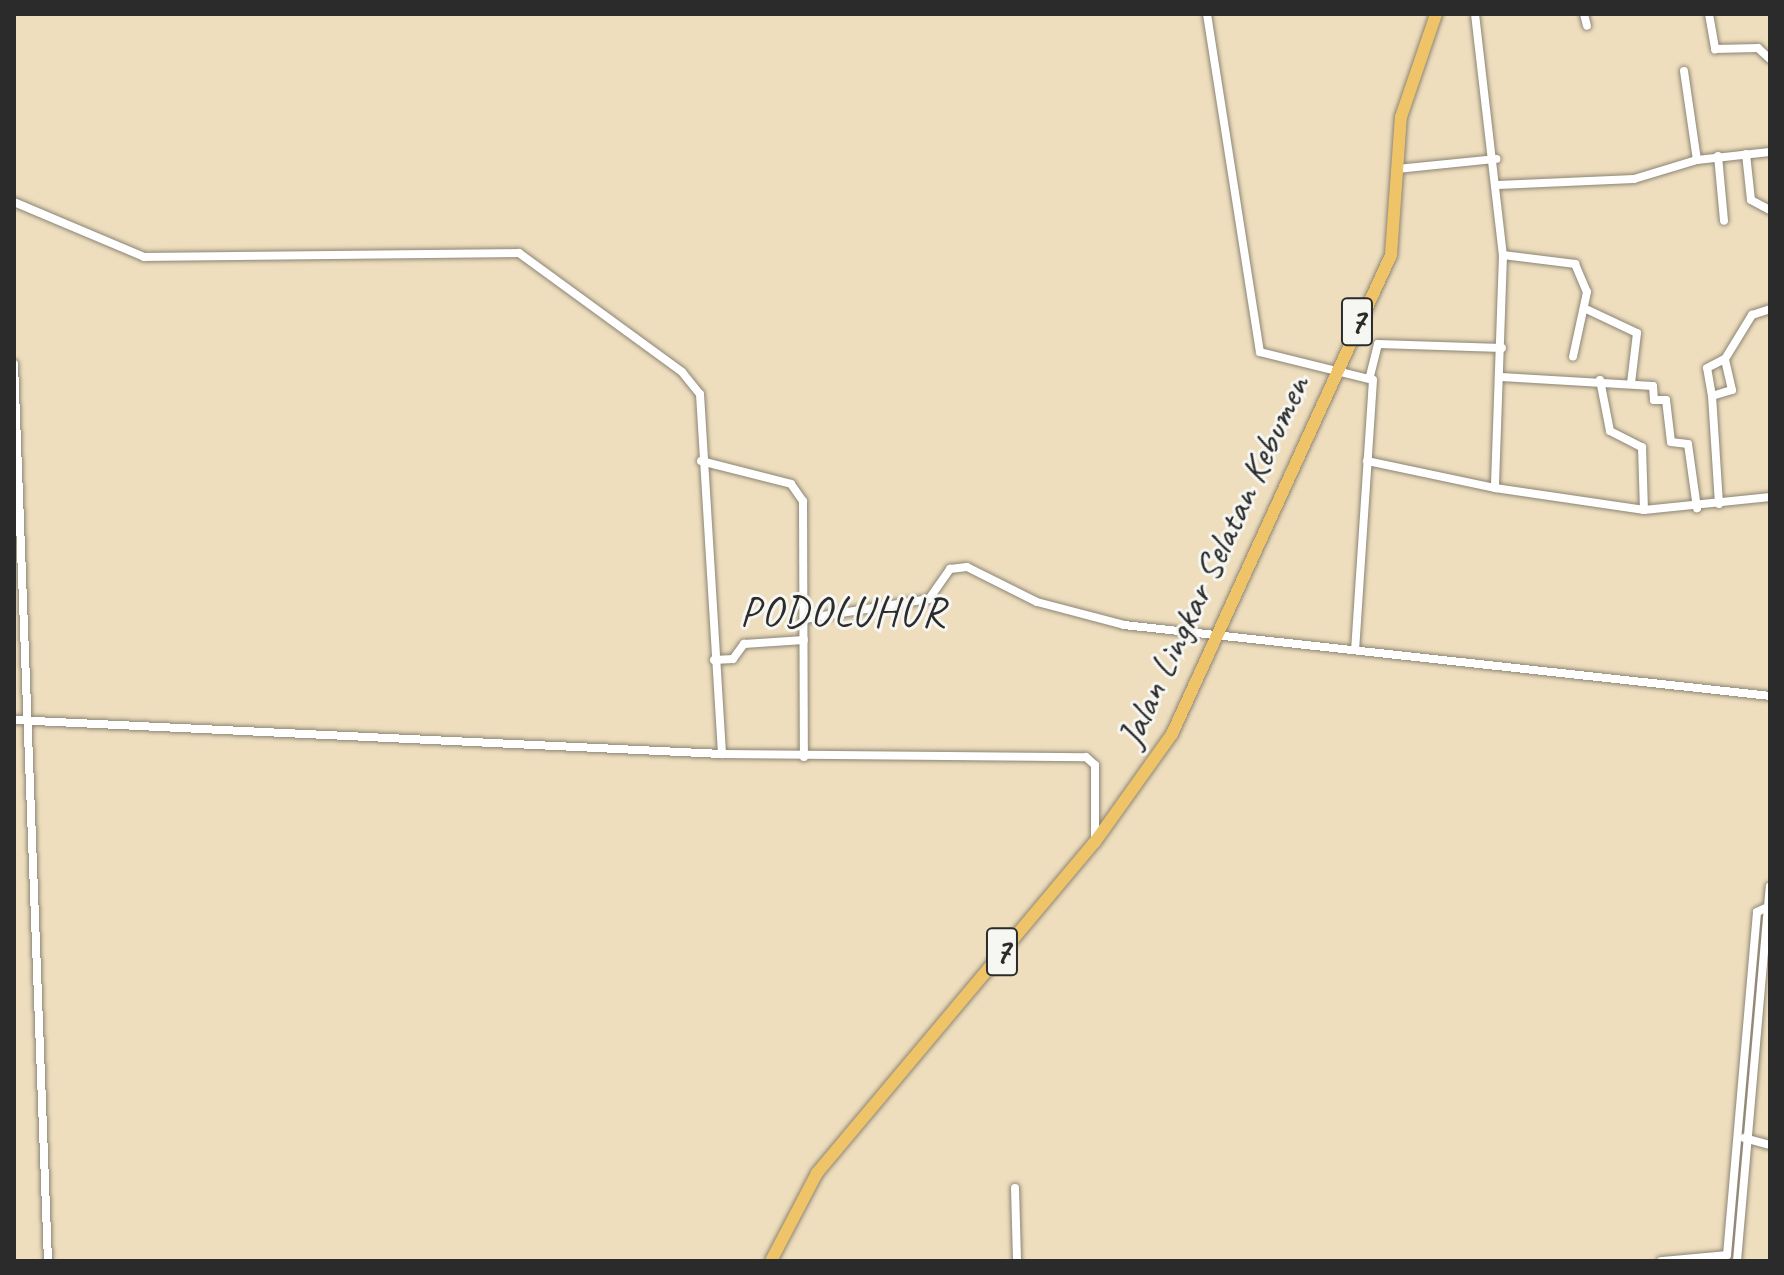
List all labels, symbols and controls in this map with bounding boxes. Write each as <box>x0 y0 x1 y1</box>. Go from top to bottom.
road number: 7 <box>1339 290 1375 354</box>
street label: Jalan Lingkar Selatan Kebumen <box>1107 369 1319 753</box>
district label: PODOLUHUR <box>741 587 945 637</box>
road number: 7 <box>984 920 1020 984</box>

